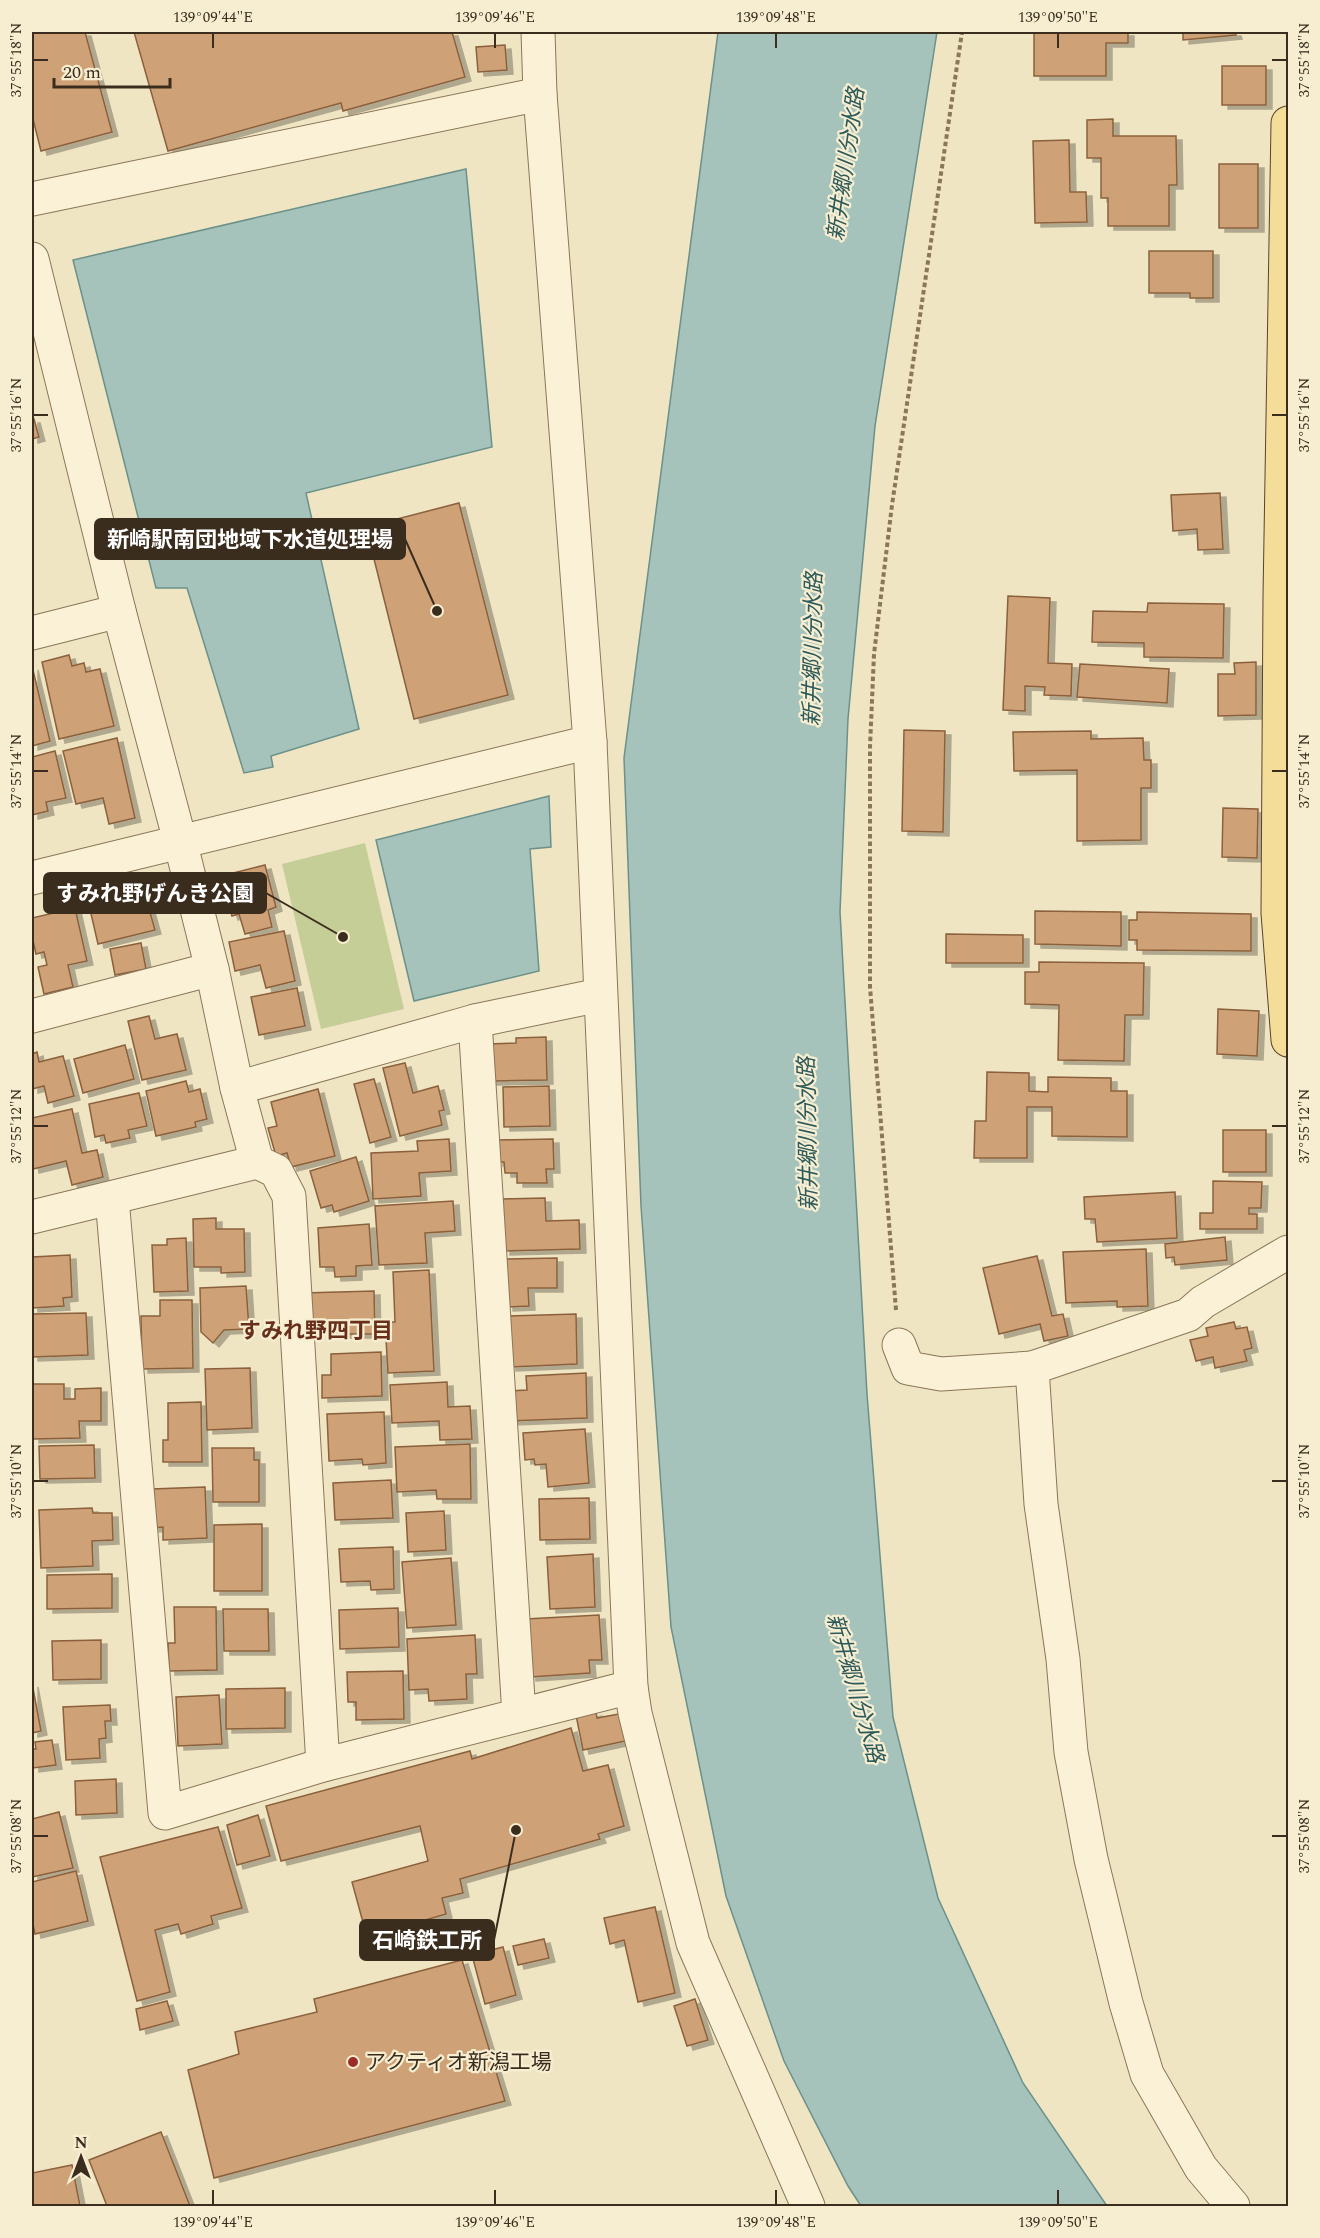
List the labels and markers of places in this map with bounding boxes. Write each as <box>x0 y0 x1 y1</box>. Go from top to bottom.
callout: 新崎駅南団地域下水道処理場 <box>95 519 405 559</box>
callout: すみれ野げんき公園 <box>44 873 266 913</box>
callout: 石崎鉄工所 <box>360 1920 494 1960</box>
place label: アクティオ新潟工場 <box>365 2047 552 2079</box>
marker: アクティオ新潟工場 <box>346 2055 360 2069</box>

